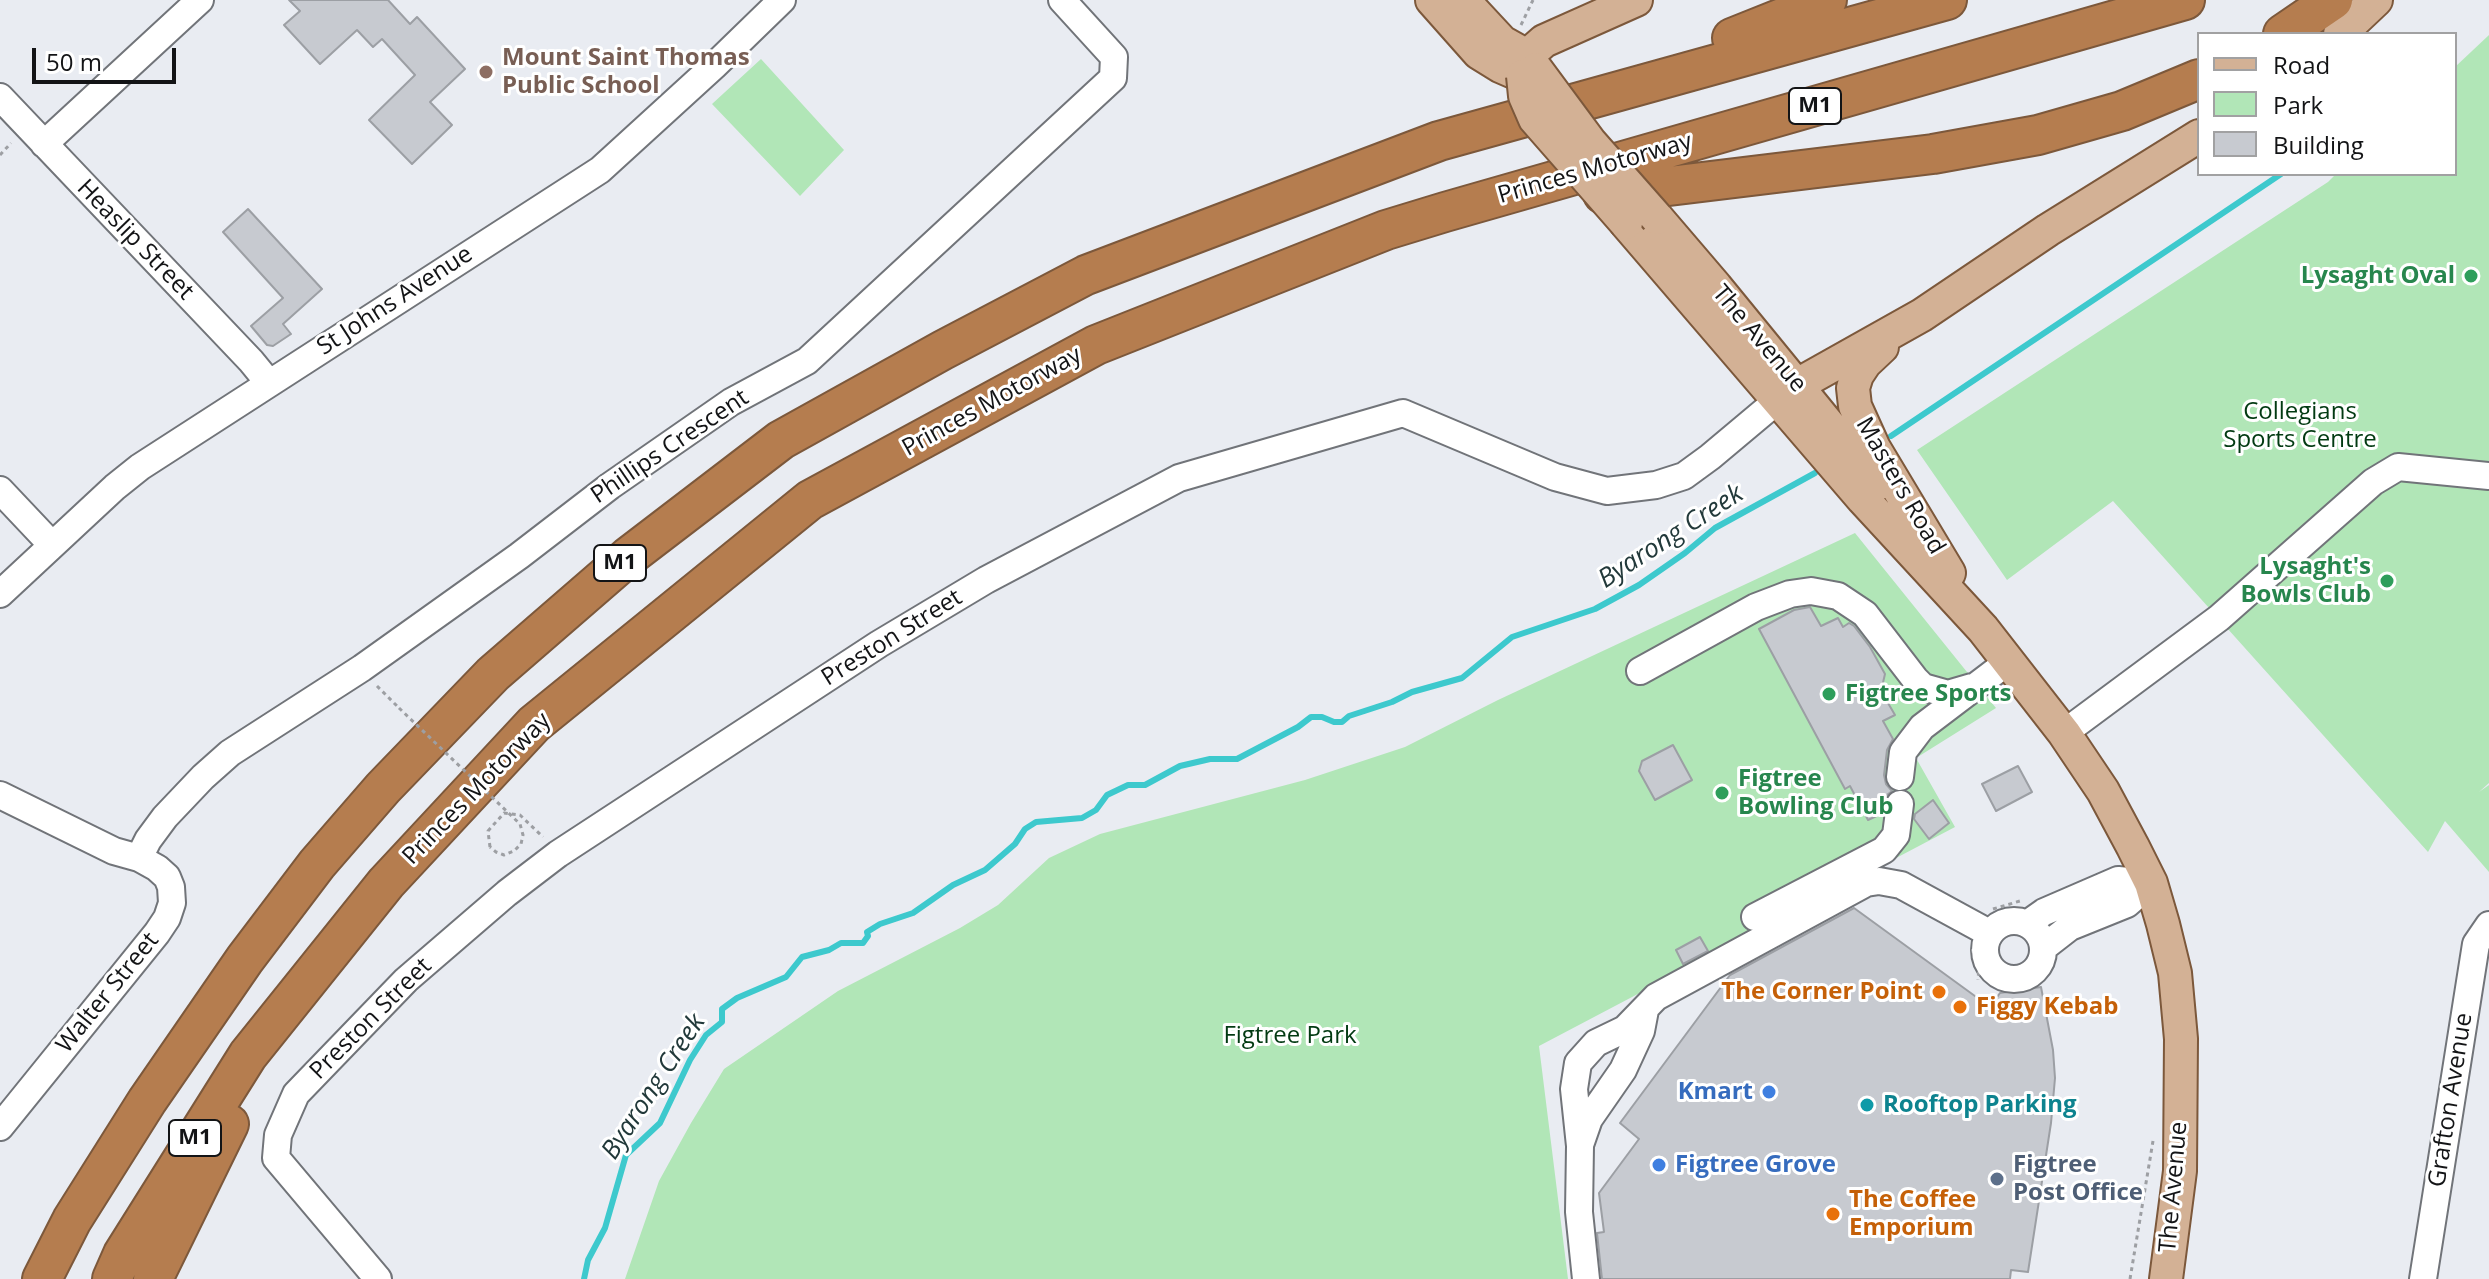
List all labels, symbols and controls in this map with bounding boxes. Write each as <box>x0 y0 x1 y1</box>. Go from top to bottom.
scale bar <box>36 32 180 82</box>
legend <box>2197 32 2457 176</box>
place label: Mount Saint Thomas Public School <box>502 44 750 100</box>
text: 50 m <box>46 45 102 78</box>
text: Road <box>2273 48 2330 81</box>
marker: Mount Saint Thomas Public School <box>477 63 495 81</box>
road number: M1 <box>1789 88 1841 124</box>
text: Park <box>2273 88 2323 121</box>
street label: Princes Motorway <box>1495 128 1695 210</box>
text: Building <box>2273 128 2364 161</box>
street label: Heaslip Street <box>70 174 200 306</box>
street label: St Johns Avenue <box>312 240 478 362</box>
place label: Lysaght Oval <box>2301 262 2455 290</box>
marker: Lysaght Oval <box>2462 267 2480 285</box>
street label: The Avenue <box>1706 279 1812 399</box>
street label: Princes Motorway <box>897 341 1087 463</box>
street label: Phillips Crescent <box>586 384 754 510</box>
park label: Collegians Sports Centre <box>2223 398 2377 454</box>
street label: Masters Road <box>1849 412 1951 560</box>
water label: Byarong Creek <box>1593 479 1749 595</box>
road number: M1 <box>594 545 646 581</box>
place label: Lysaght's Bowls Club <box>2240 553 2371 609</box>
marker: Lysaght's Bowls Club <box>2378 572 2396 590</box>
street label: Preston Street <box>816 583 968 693</box>
place label: Figtree Sports <box>1845 680 2011 708</box>
marker: Figtree Sports <box>1820 685 1838 703</box>
street label: Princes Motorway <box>397 707 557 871</box>
place label: Figtree Bowling Club <box>1738 765 1893 821</box>
marker: Figtree Bowling Club <box>1713 784 1731 802</box>
street label: Walter Street <box>51 927 165 1059</box>
street label: Preston Street <box>304 952 438 1086</box>
place label: The Corner Point <box>1721 978 1923 1006</box>
marker: The Corner Point <box>1930 983 1948 1001</box>
place label: Figgy Kebab <box>1976 993 2118 1021</box>
marker: Figgy Kebab <box>1951 998 1969 1016</box>
water label: Byarong Creek <box>596 1009 712 1165</box>
street label: Grafton Avenue <box>2423 1011 2479 1189</box>
park label: Figtree Park <box>1223 1022 1357 1050</box>
place label: Kmart <box>1678 1078 1753 1106</box>
marker: Kmart <box>1760 1083 1778 1101</box>
place label: Rooftop Parking <box>1883 1091 2077 1119</box>
marker: Rooftop Parking <box>1858 1096 1876 1114</box>
road number: M1 <box>169 1120 221 1156</box>
street label: The Avenue <box>2154 1120 2194 1254</box>
place label: Figtree Grove <box>1675 1151 1836 1179</box>
place label: Figtree Post Office <box>2013 1151 2143 1207</box>
marker: Figtree Grove <box>1650 1156 1668 1174</box>
marker: Figtree Post Office <box>1988 1170 2006 1188</box>
place label: The Coffee Emporium <box>1849 1186 1976 1242</box>
marker: The Coffee Emporium <box>1824 1205 1842 1223</box>

